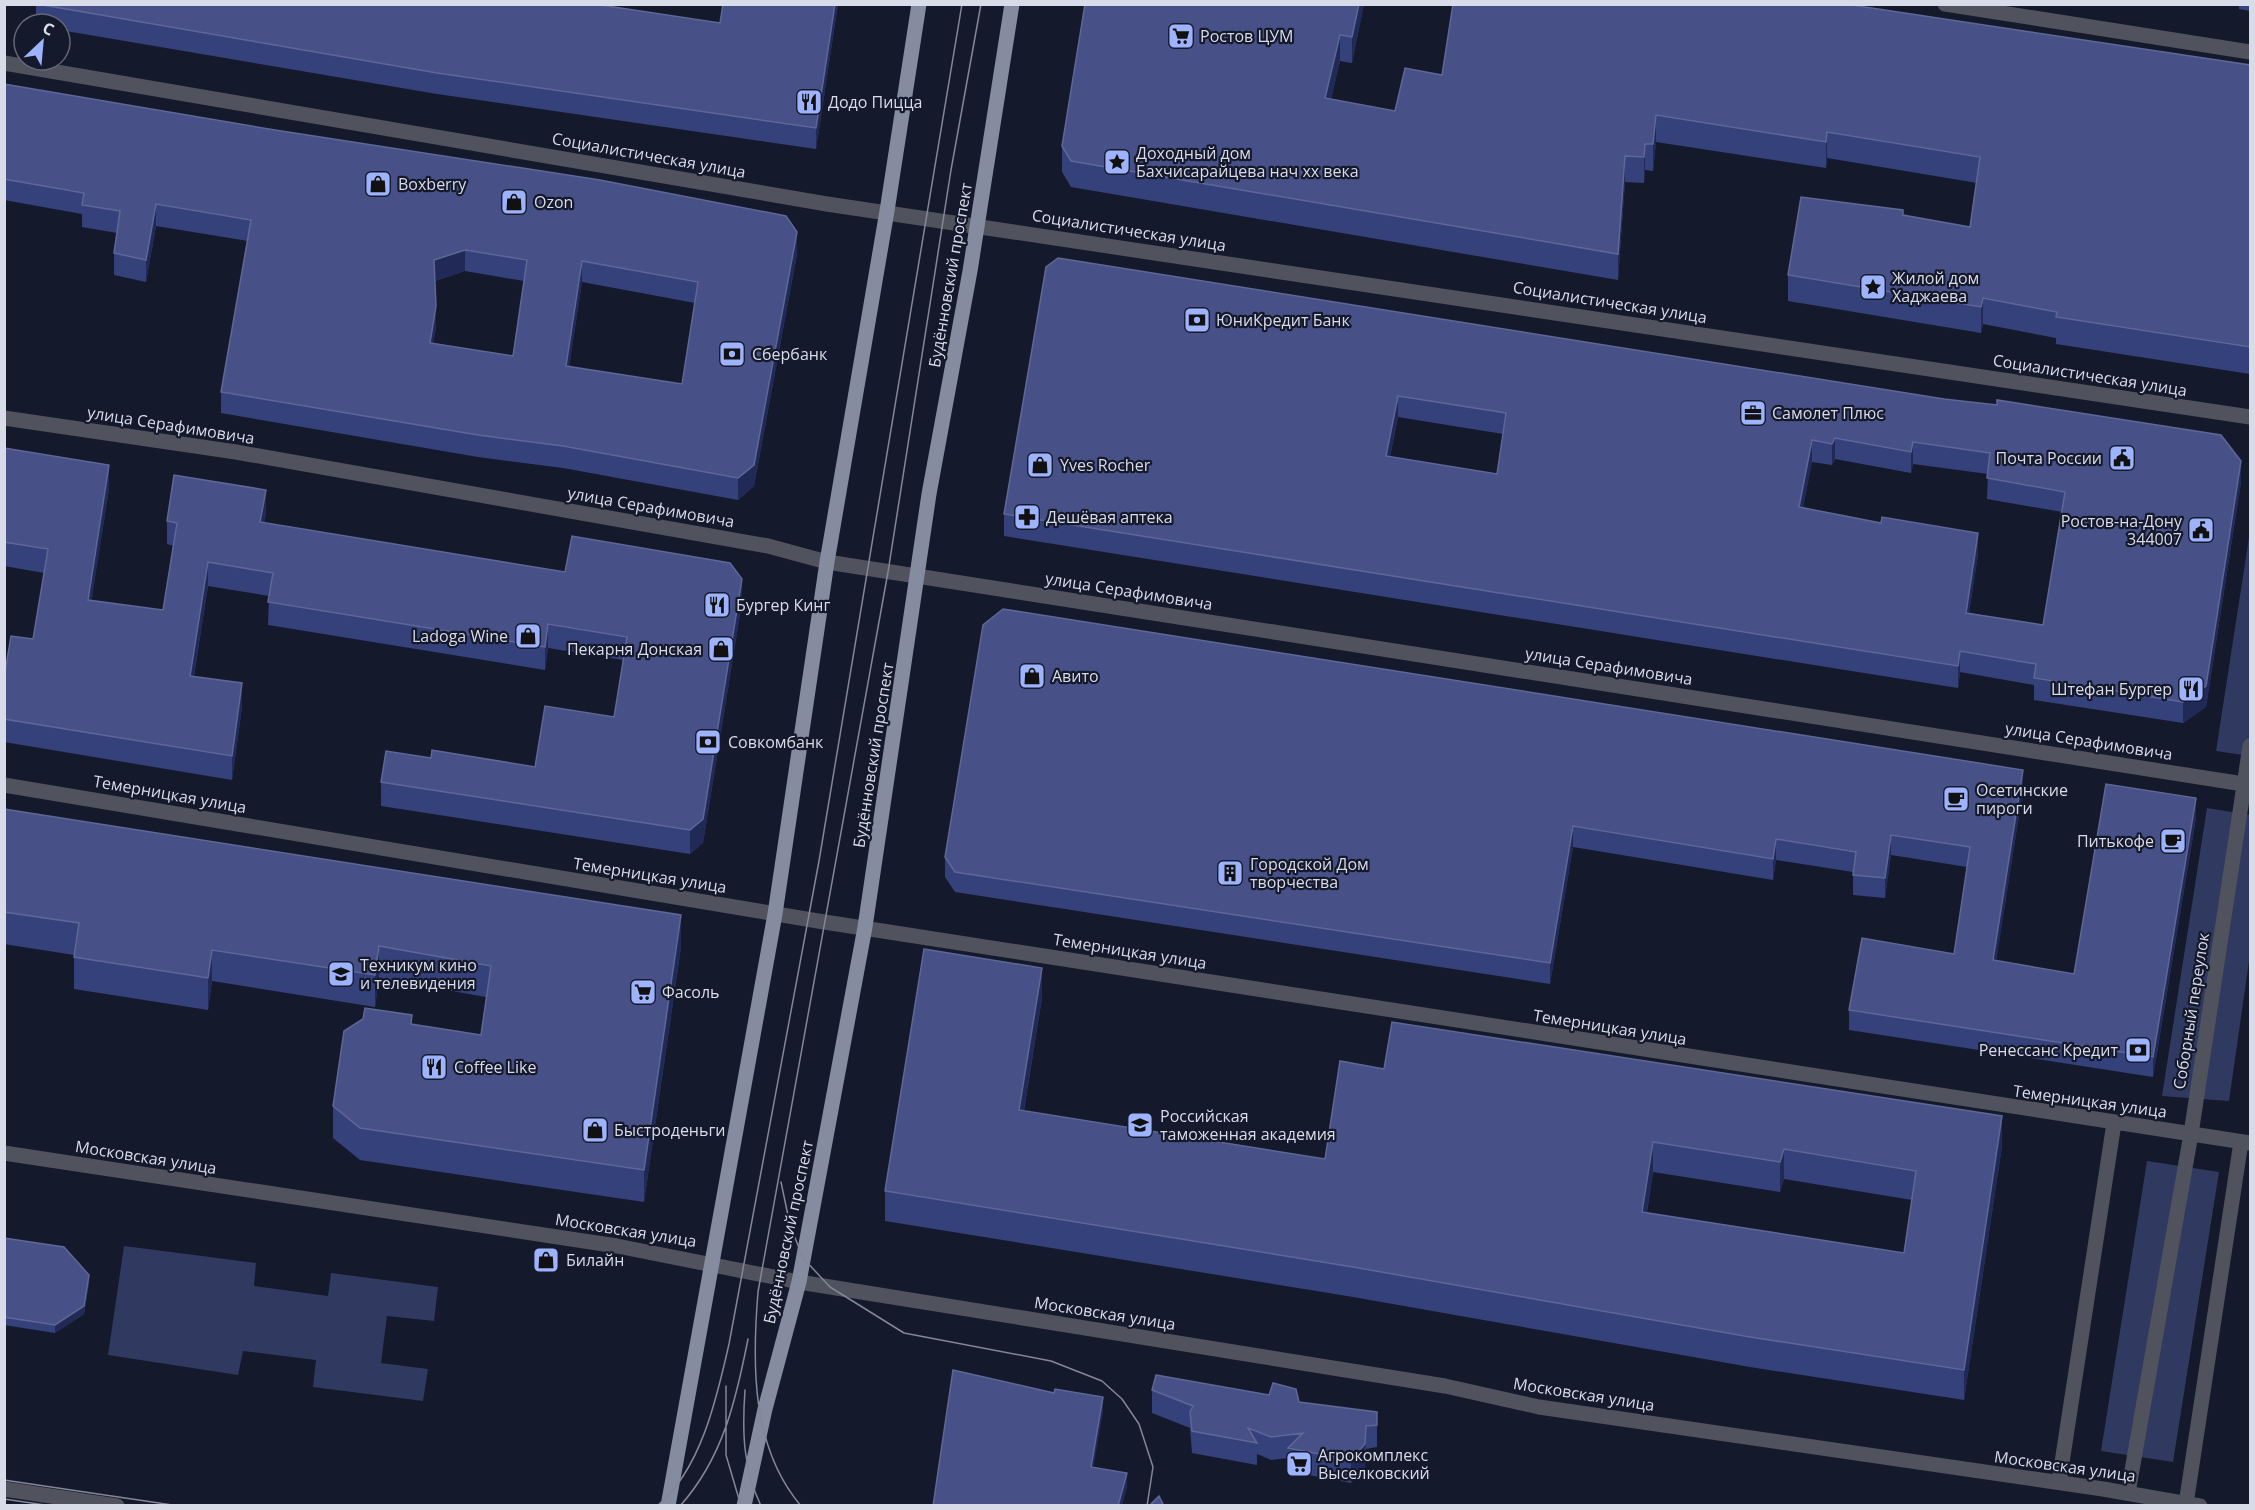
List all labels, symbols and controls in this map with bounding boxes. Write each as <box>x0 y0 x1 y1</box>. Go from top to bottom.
north arrow <box>12 12 72 72</box>
text: С <box>39 16 58 41</box>
supermarket icon: Ростов ЦУМ <box>1166 21 1196 51</box>
place label: Ростов ЦУМ <box>1200 25 1293 47</box>
restaurant icon: Додо Пицца <box>794 87 824 117</box>
place label: Додо Пицца <box>828 91 922 113</box>
street label: Социалистическая улица <box>550 127 748 183</box>
place label: Доходный дом Бахчисарайцева нач xx века <box>1136 142 1359 182</box>
place icon: Доходный дом Бахчисарайцева нач xx века <box>1102 147 1132 177</box>
shop icon: Boxberry <box>363 169 393 199</box>
place label: Boxberry <box>398 173 467 195</box>
street label: Будённовский проспект <box>923 180 977 369</box>
shop icon: Ozon <box>499 187 529 217</box>
place label: Ozon <box>534 191 573 213</box>
street label: Социалистическая улица <box>1030 204 1228 256</box>
place label: Жилой дом Хаджаева <box>1892 267 1979 307</box>
place icon: Жилой дом Хаджаева <box>1858 272 1888 302</box>
street label: Социалистическая улица <box>1511 276 1709 328</box>
bank icon: ЮниКредит Банк <box>1182 305 1212 335</box>
place label: ЮниКредит Банк <box>1216 309 1350 331</box>
bank icon: Сбербанк <box>717 339 747 369</box>
place label: Сбербанк <box>752 343 828 365</box>
street label: Социалистическая улица <box>1991 349 2189 401</box>
office icon: Самолет Плюс <box>1738 398 1768 428</box>
street label: улица Серафимовича <box>86 401 256 449</box>
place label: Самолет Плюс <box>1772 402 1884 424</box>
public building icon: Почта России <box>2107 443 2137 473</box>
place label: Почта России <box>1996 447 2102 469</box>
shop icon: Yves Rocher <box>1025 450 1055 480</box>
place label: Yves Rocher <box>1060 454 1151 476</box>
street label: улица Серафимовича <box>566 481 736 533</box>
pharmacy icon: Дешёвая аптека <box>1012 502 1042 532</box>
place label: Дешёвая аптека <box>1046 506 1173 528</box>
place label: Ростов-на-Дону 344007 <box>2061 510 2183 550</box>
public building icon: Ростов-на-Дону 344007 <box>2186 515 2216 545</box>
street label: улица Серафимовича <box>1044 567 1214 615</box>
restaurant icon: Бургер Кинг <box>702 590 732 620</box>
place label: Бургер Кинг <box>736 594 830 616</box>
shop icon: Ladoga Wine <box>513 621 543 651</box>
place label: Ladoga Wine <box>412 625 508 647</box>
shop icon: Пекарня Донская <box>706 634 736 664</box>
place label: Пекарня Донская <box>567 638 702 660</box>
street label: улица Серафимовича <box>1524 642 1694 690</box>
street label: Будённовский проспект <box>847 660 899 849</box>
shop icon: Авито <box>1017 661 1047 691</box>
place label: Авито <box>1052 665 1099 687</box>
restaurant icon: Штефан Бургер <box>2176 674 2206 704</box>
place label: Штефан Бургер <box>2051 678 2172 700</box>
street label: улица Серафимовича <box>2004 717 2174 765</box>
bank icon: Совкомбанк <box>693 727 723 757</box>
place label: Совкомбанк <box>728 731 824 753</box>
street label: Темерницкая улица <box>92 770 248 818</box>
place label: Осетинские пироги <box>1976 779 2068 819</box>
cafe icon: Осетинские пироги <box>1941 784 1971 814</box>
cafe icon: Питькофе <box>2158 826 2188 856</box>
place label: Питькофе <box>2077 830 2154 852</box>
street label: Темерницкая улица <box>572 852 728 898</box>
place label: Городской Дом творчества <box>1250 853 1369 893</box>
building icon: Городской Дом творчества <box>1215 858 1245 888</box>
street label: Темерницкая улица <box>1052 928 1208 974</box>
street label: Соборный переулок <box>2168 930 2214 1091</box>
place label: Техникум кино и телевидения <box>360 954 477 994</box>
school or university icon: Техникум кино и телевидения <box>326 959 356 989</box>
supermarket icon: Фасоль <box>628 977 658 1007</box>
place label: Фасоль <box>662 981 720 1003</box>
street label: Темерницкая улица <box>1532 1004 1688 1050</box>
bank icon: Ренессанс Кредит <box>2123 1035 2153 1065</box>
place label: Ренессанс Кредит <box>1979 1039 2118 1061</box>
restaurant icon: Coffee Like <box>419 1052 449 1082</box>
place label: Coffee Like <box>454 1056 536 1078</box>
street label: Темерницкая улица <box>2012 1079 2168 1123</box>
place label: Российская таможенная академия <box>1160 1105 1336 1145</box>
school or university icon: Российская таможенная академия <box>1125 1110 1155 1140</box>
shop icon: Быстроденьги <box>580 1115 610 1145</box>
place label: Быстроденьги <box>614 1119 726 1141</box>
street label: Московская улица <box>74 1135 218 1179</box>
street label: Будённовский проспект <box>758 1138 818 1326</box>
street label: Московская улица <box>554 1208 698 1252</box>
shop icon: Билайн <box>531 1245 561 1275</box>
place label: Билайн <box>566 1249 624 1271</box>
street label: Московская улица <box>1033 1291 1177 1335</box>
street label: Московская улица <box>1512 1372 1656 1416</box>
place label: Агрокомплекс Выселковский <box>1318 1444 1430 1484</box>
street label: Московская улица <box>1993 1445 2137 1487</box>
supermarket icon: Агрокомплекс Выселковский <box>1284 1449 1314 1479</box>

